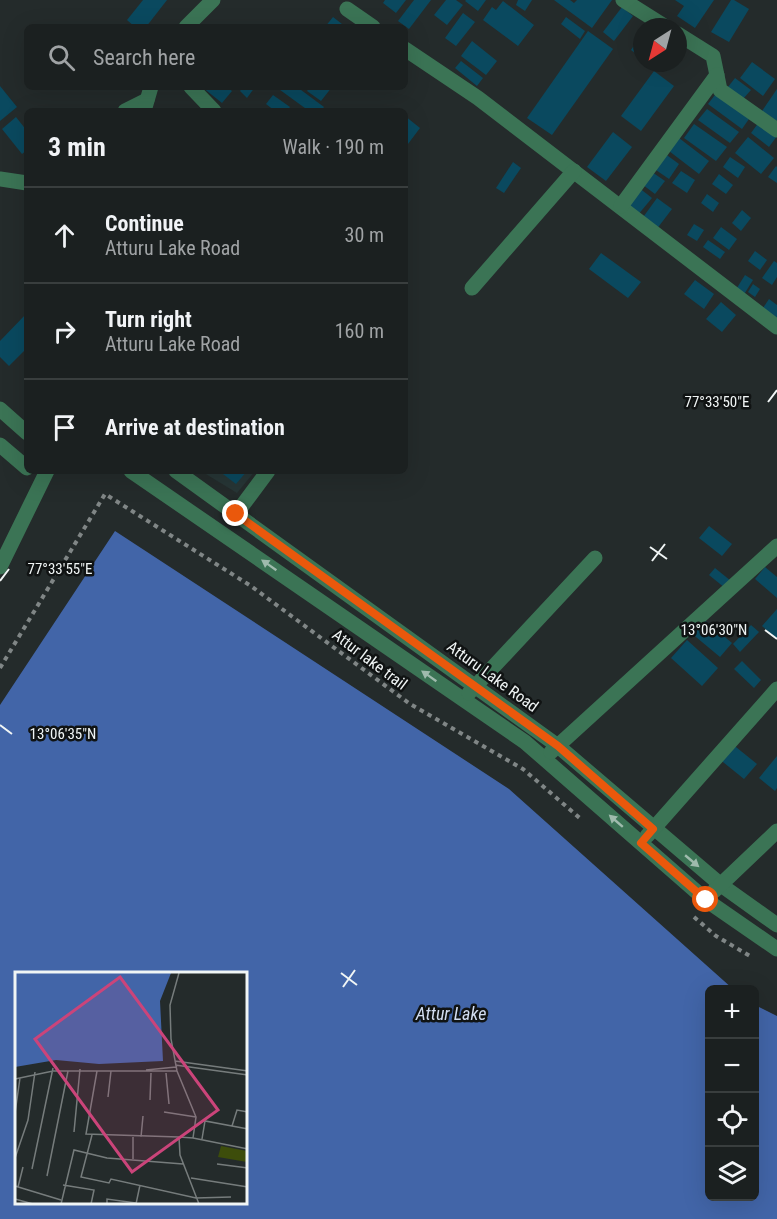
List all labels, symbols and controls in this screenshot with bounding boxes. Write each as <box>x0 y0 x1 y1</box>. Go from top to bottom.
north arrow <box>633 18 687 72</box>
search box <box>24 24 408 90</box>
icon: search <box>45 41 78 74</box>
text: Search here <box>93 45 195 70</box>
text: 3 min <box>48 132 106 162</box>
text: Walk · 190 m <box>283 135 384 159</box>
text: Continue <box>105 211 184 236</box>
icon: ahead <box>48 219 81 252</box>
text: 30 m <box>345 223 384 247</box>
text: Atturu Lake Road <box>105 236 240 260</box>
text: Turn right <box>105 307 192 332</box>
icon: right <box>48 315 81 348</box>
text: 160 m <box>335 319 384 343</box>
text: Atturu Lake Road <box>105 332 240 356</box>
text: 77°33'50"E <box>685 393 749 411</box>
icon: arrive <box>48 411 81 444</box>
text: Arrive at destination <box>105 415 285 440</box>
route end <box>222 500 248 526</box>
text: 77°33'55"E <box>28 560 92 578</box>
one-way arrow <box>261 560 277 571</box>
text: 13°06'30"N <box>681 621 747 639</box>
street label: Attur lake trail <box>329 625 411 694</box>
street label: Atturu Lake Road <box>443 637 542 716</box>
one-way arrow <box>422 670 438 682</box>
text: 13°06'35"N <box>30 725 96 743</box>
one-way arrow <box>609 815 624 828</box>
one-way arrow <box>684 854 700 867</box>
route start <box>692 886 718 912</box>
inset map <box>15 972 248 1204</box>
map controls <box>705 985 759 1201</box>
button: + <box>705 985 759 1039</box>
water label: Attur Lake <box>415 1003 486 1024</box>
button: − <box>705 1039 759 1093</box>
button: locate <box>705 1093 759 1147</box>
button: layers <box>705 1147 759 1201</box>

